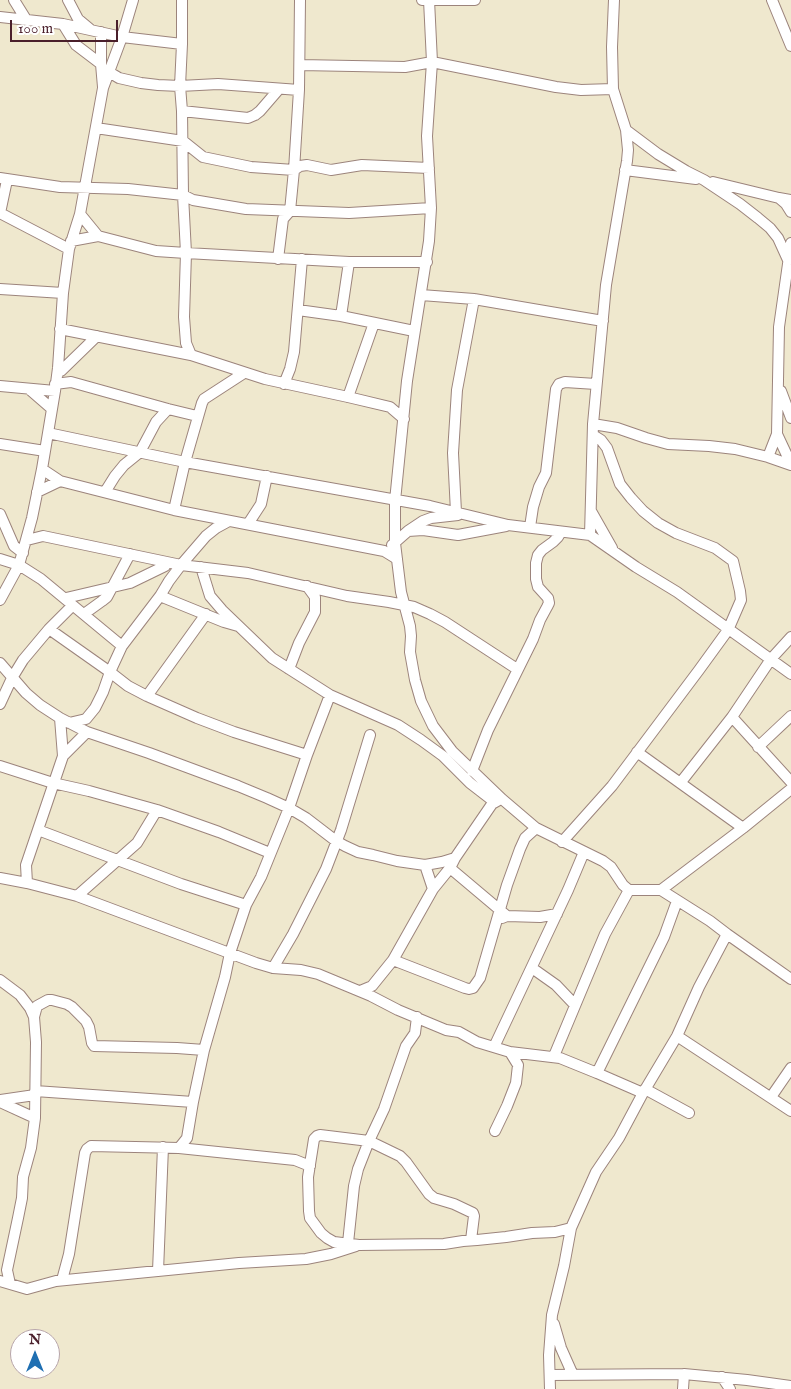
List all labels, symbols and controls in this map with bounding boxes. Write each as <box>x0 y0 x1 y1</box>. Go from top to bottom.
scale bar <box>12 10 120 42</box>
text: 100 m <box>18 19 53 38</box>
north arrow <box>10 1329 60 1379</box>
text: N <box>29 1331 41 1349</box>

